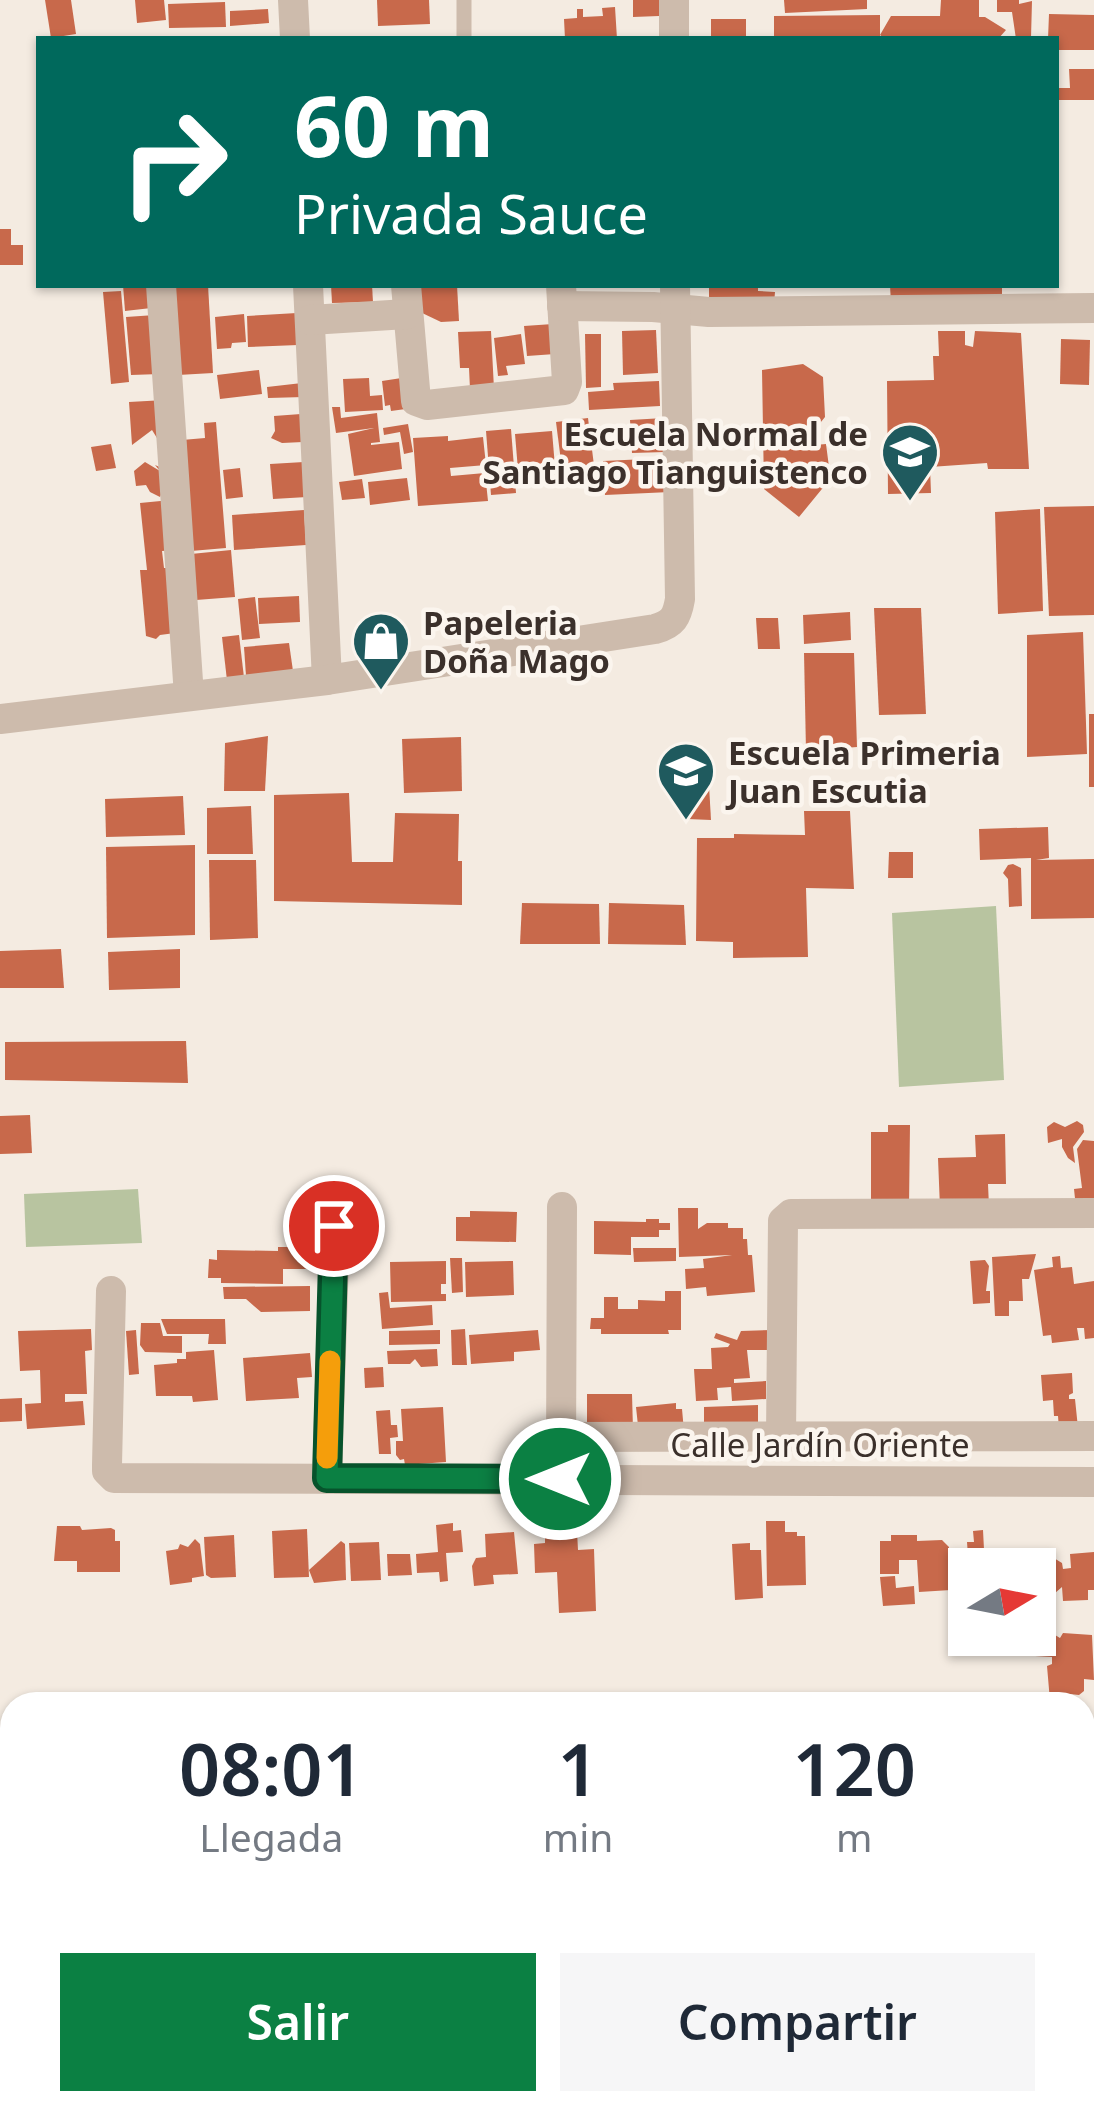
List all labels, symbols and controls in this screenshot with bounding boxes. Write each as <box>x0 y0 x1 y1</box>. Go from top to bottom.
text: 60 m <box>294 67 494 182</box>
icon: right <box>96 84 252 240</box>
text: Privada Sauce <box>294 176 648 250</box>
place label: Escuela Normal de Santiago Tianguistenco <box>483 411 868 494</box>
school or university icon: Escuela Normal de Santiago Tianguistenco <box>879 421 941 503</box>
place label: Papeleria Doña Mago <box>423 600 610 683</box>
shop icon: Papeleria Doña Mago <box>350 610 412 692</box>
place label: Escuela Primeria Juan Escutia <box>725 730 1001 813</box>
school or university icon: Escuela Primeria Juan Escutia <box>655 740 717 822</box>
pin <box>283 1175 385 1277</box>
icon: arrive <box>301 1193 367 1259</box>
position arrow <box>497 1416 623 1542</box>
street label: Calle Jardín Oriente <box>670 1422 970 1467</box>
north arrow <box>948 1548 1056 1656</box>
map controls <box>948 1548 1056 1656</box>
text: 08:01 <box>179 1719 364 1817</box>
text: 1 <box>557 1719 599 1817</box>
text: 120 <box>792 1719 916 1817</box>
text: Llegada <box>199 1810 343 1863</box>
text: min <box>543 1810 613 1863</box>
text: m <box>836 1810 872 1863</box>
button: Salir <box>60 1953 536 2091</box>
button: Compartir <box>560 1953 1035 2091</box>

